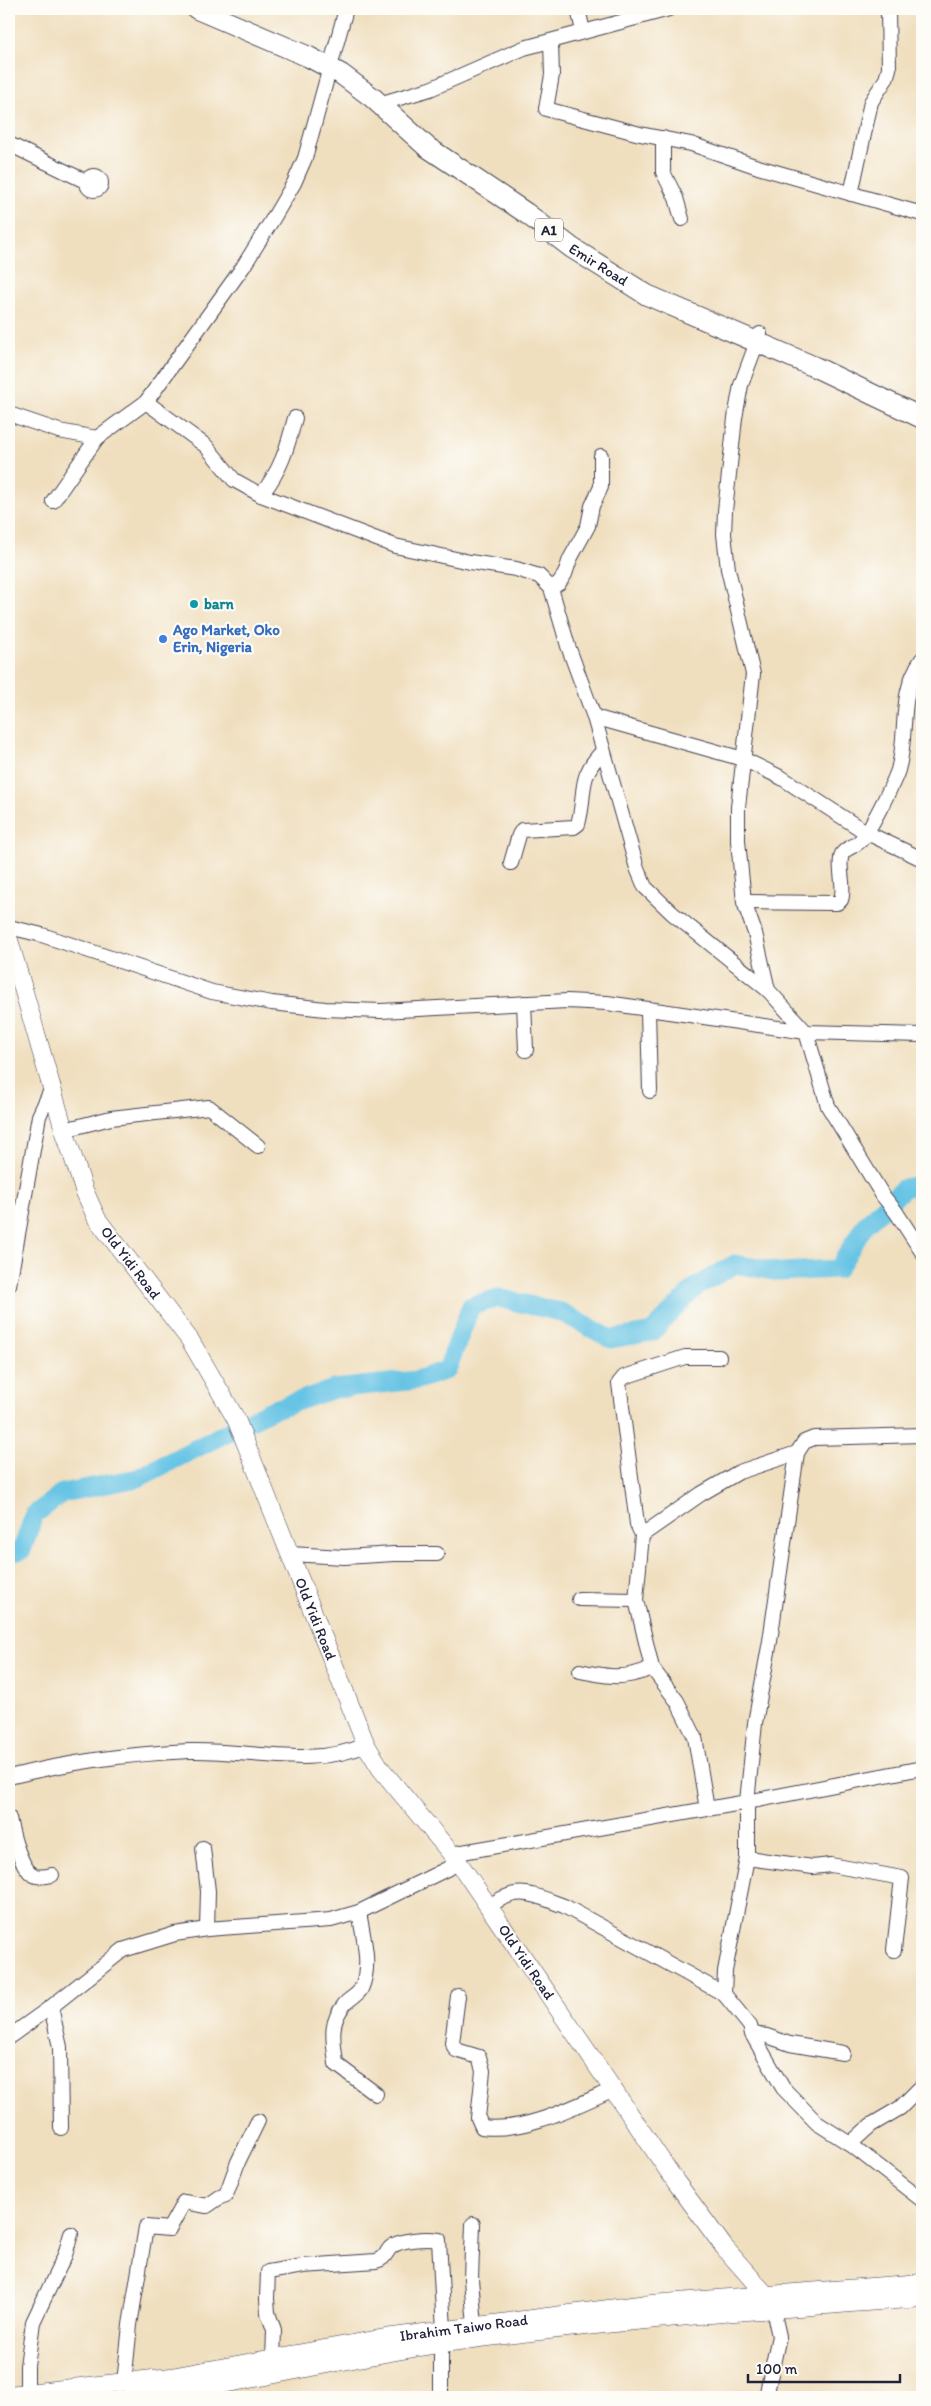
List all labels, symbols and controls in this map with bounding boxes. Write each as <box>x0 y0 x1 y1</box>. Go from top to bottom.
road number: A1 <box>535 218 563 242</box>
street label: Emir Road <box>566 239 631 290</box>
place label: barn <box>204 595 234 613</box>
marker: barn <box>188 598 200 610</box>
place label: Ago Market, Oko Erin, Nigeria <box>172 621 280 657</box>
marker: Ago Market, Oko Erin, Nigeria <box>157 633 169 645</box>
street label: Old Yidi Road <box>97 1223 165 1303</box>
street label: Old Yidi Road <box>291 1575 341 1663</box>
street label: Old Yidi Road <box>494 1921 559 2004</box>
street label: Ibrahim Taiwo Road <box>399 2311 529 2345</box>
scale bar <box>748 2351 901 2383</box>
text: 100 m <box>756 2360 798 2378</box>

